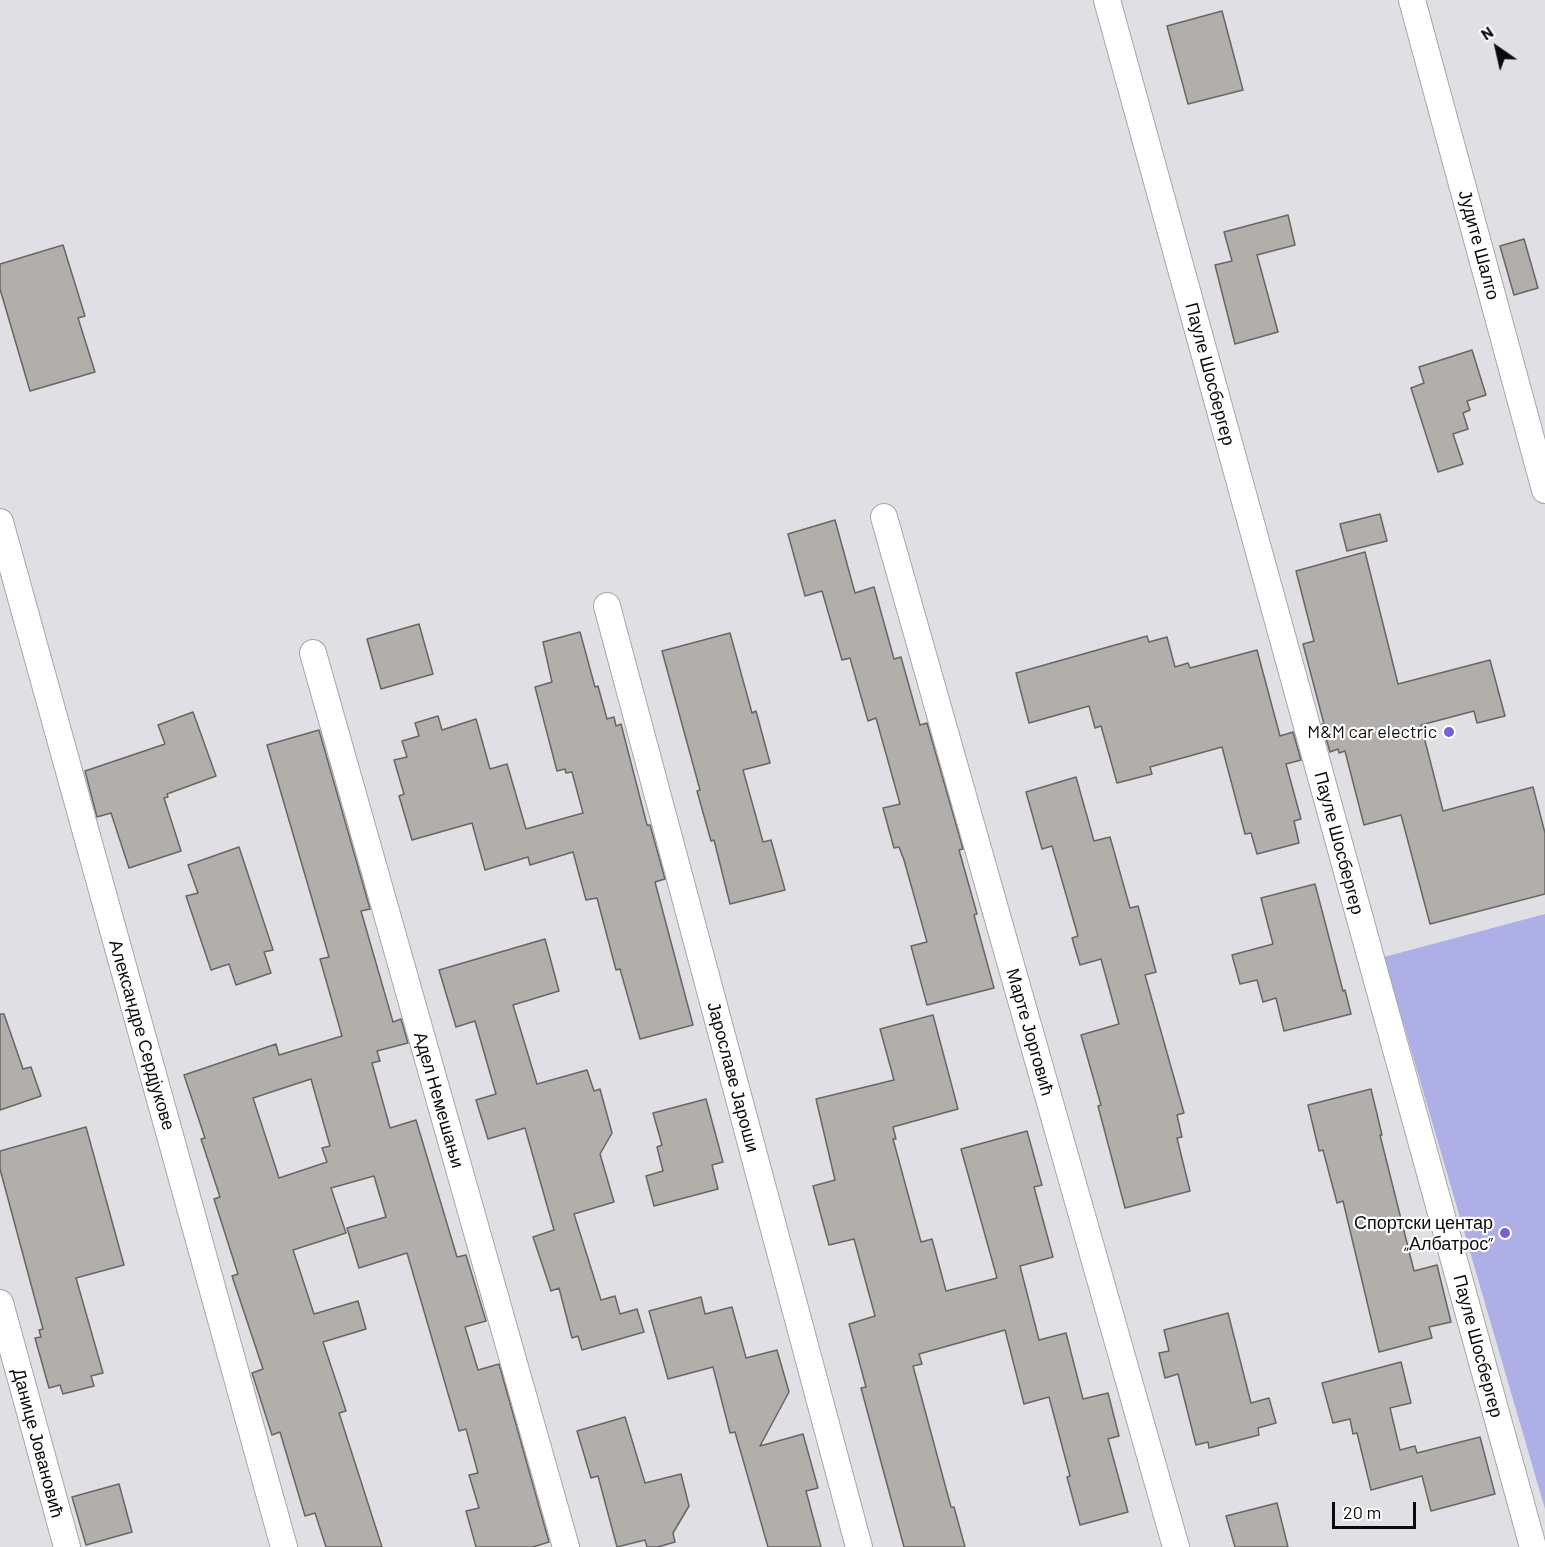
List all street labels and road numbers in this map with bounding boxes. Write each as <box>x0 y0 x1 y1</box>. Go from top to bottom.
street label: Јудите Шалго <box>1454 188 1504 302</box>
street label: Пауле Шосбергер <box>1181 300 1239 448</box>
street label: Пауле Шосбергер <box>1310 769 1368 917</box>
street label: Александре Сердјукове <box>104 937 180 1133</box>
street label: Марте Јорговић <box>1002 966 1058 1098</box>
street label: Јарославе Јароши <box>703 999 763 1155</box>
street label: Адел Немешањи <box>409 1029 469 1171</box>
street label: Пауле Шосбергер <box>1449 1272 1507 1420</box>
street label: Данице Јовановић <box>8 1366 68 1520</box>

